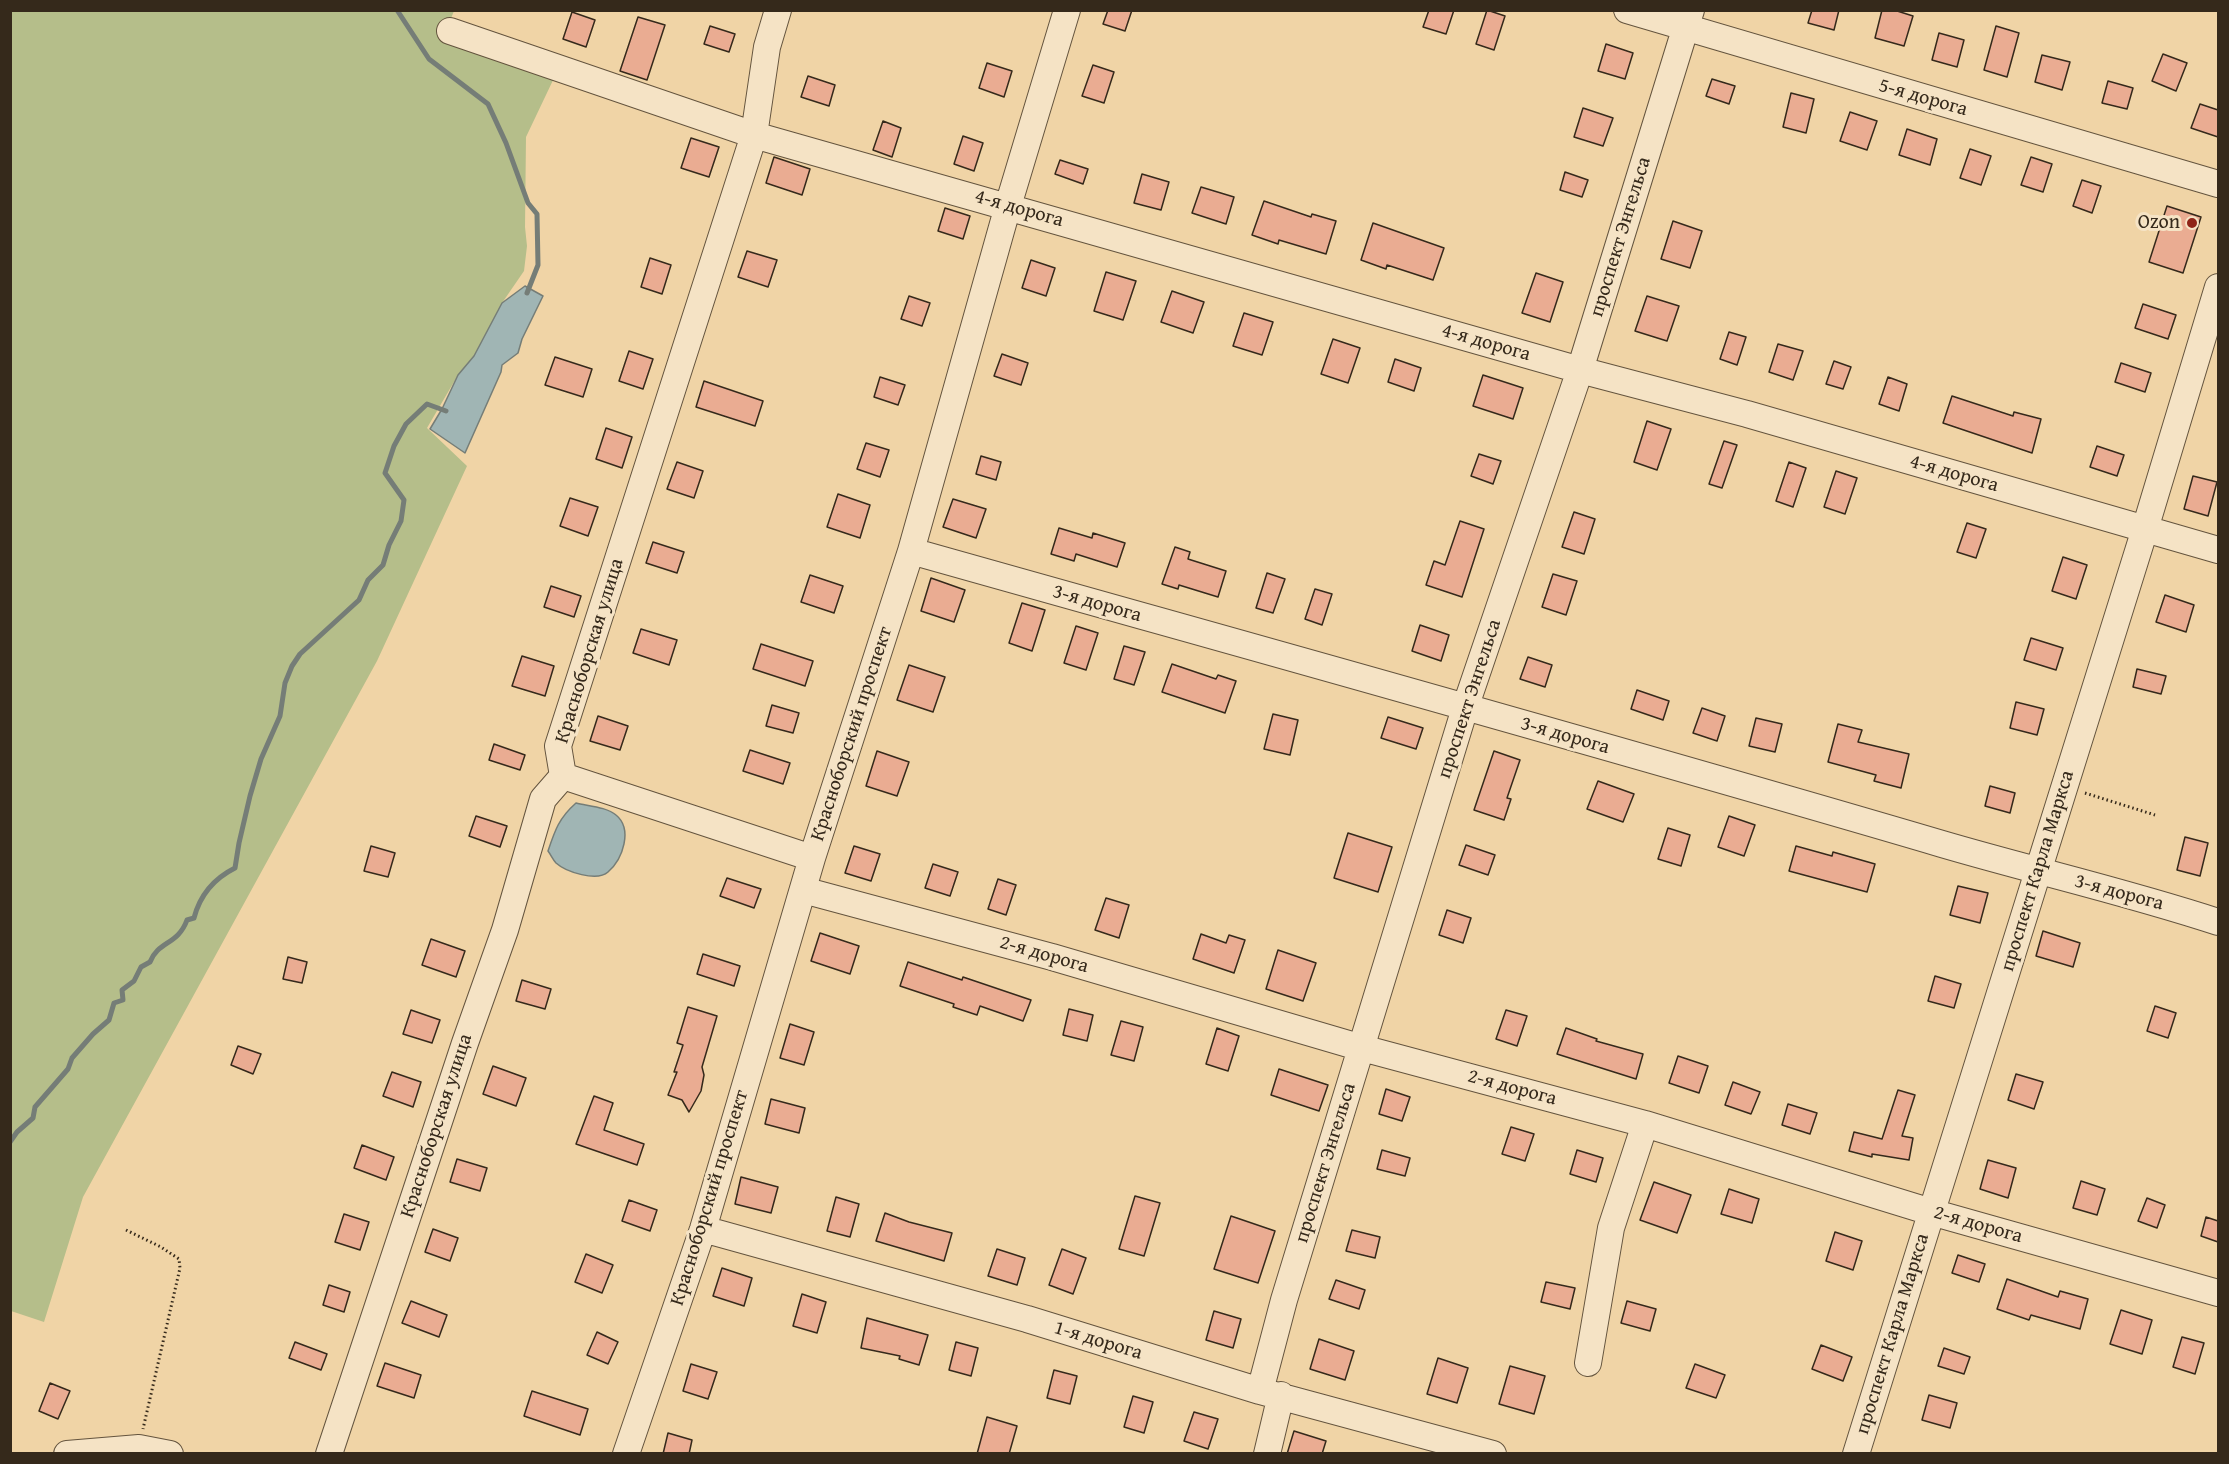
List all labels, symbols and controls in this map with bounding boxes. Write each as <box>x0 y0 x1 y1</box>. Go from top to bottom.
street label: 5-я дорога <box>1876 74 1970 122</box>
street label: проспект Энгельса <box>1585 154 1657 320</box>
street label: 4-я дорога <box>972 185 1066 233</box>
place label: Ozon <box>2138 211 2180 235</box>
marker: Ozon <box>2185 216 2199 230</box>
street label: 4-я дорога <box>1439 319 1533 367</box>
street label: 4-я дорога <box>1907 450 2001 498</box>
street label: Красноборская улица <box>550 556 630 746</box>
street label: 3-я дорога <box>1050 580 1144 628</box>
street label: проспект Энгельса <box>1433 616 1507 782</box>
street label: Красноборский проспект <box>806 624 898 844</box>
street label: 3-я дорога <box>1518 712 1612 760</box>
street label: проспект Карла Маркса <box>1996 768 2080 974</box>
street label: 3-я дорога <box>2072 870 2166 916</box>
street label: 2-я дорога <box>997 931 1091 979</box>
street label: Красноборская улица <box>396 1031 478 1221</box>
street label: 2-я дорога <box>1465 1065 1559 1111</box>
street label: проспект Энгельса <box>1290 1080 1362 1246</box>
street label: Красноборский проспект <box>666 1087 754 1309</box>
street label: 2-я дорога <box>1931 1201 2025 1249</box>
street label: проспект Карла Маркса <box>1851 1231 1935 1437</box>
street label: 1-я дорога <box>1051 1316 1145 1366</box>

